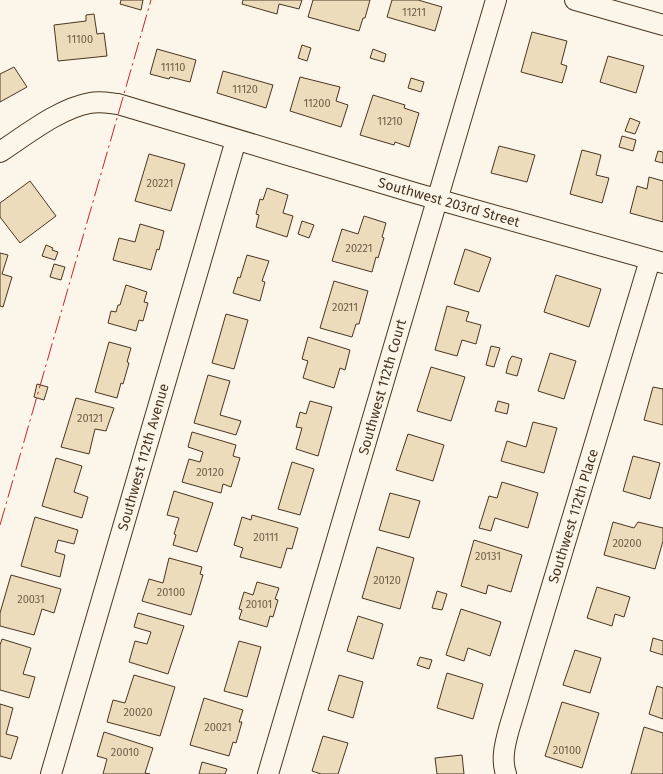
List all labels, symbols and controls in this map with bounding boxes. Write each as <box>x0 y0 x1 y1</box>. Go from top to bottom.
house number: 11211 <box>402 6 426 19</box>
house number: 11100 <box>67 33 93 46</box>
house number: 11110 <box>161 61 185 74</box>
house number: 11120 <box>232 83 258 96</box>
house number: 11200 <box>303 97 331 110</box>
house number: 11210 <box>377 115 403 128</box>
street label: Southwest 203rd Street <box>376 174 523 231</box>
house number: 20221 <box>147 177 173 190</box>
house number: 20221 <box>346 242 372 255</box>
house number: 20211 <box>332 301 358 314</box>
street label: Southwest 112th Court <box>355 316 410 457</box>
street label: Southwest 112th Avenue <box>114 382 173 533</box>
house number: 20121 <box>77 412 103 425</box>
street label: Southwest 112th Place <box>545 447 602 585</box>
house number: 20120 <box>196 466 224 479</box>
house number: 20111 <box>253 531 279 544</box>
house number: 20200 <box>612 537 642 550</box>
house number: 20131 <box>475 550 501 563</box>
house number: 20120 <box>373 574 401 587</box>
house number: 20100 <box>157 586 185 599</box>
house number: 20031 <box>17 593 45 606</box>
house number: 20101 <box>246 598 272 611</box>
house number: 20020 <box>123 706 153 719</box>
house number: 20021 <box>204 721 232 734</box>
house number: 20100 <box>553 744 581 757</box>
house number: 20010 <box>111 746 139 759</box>

